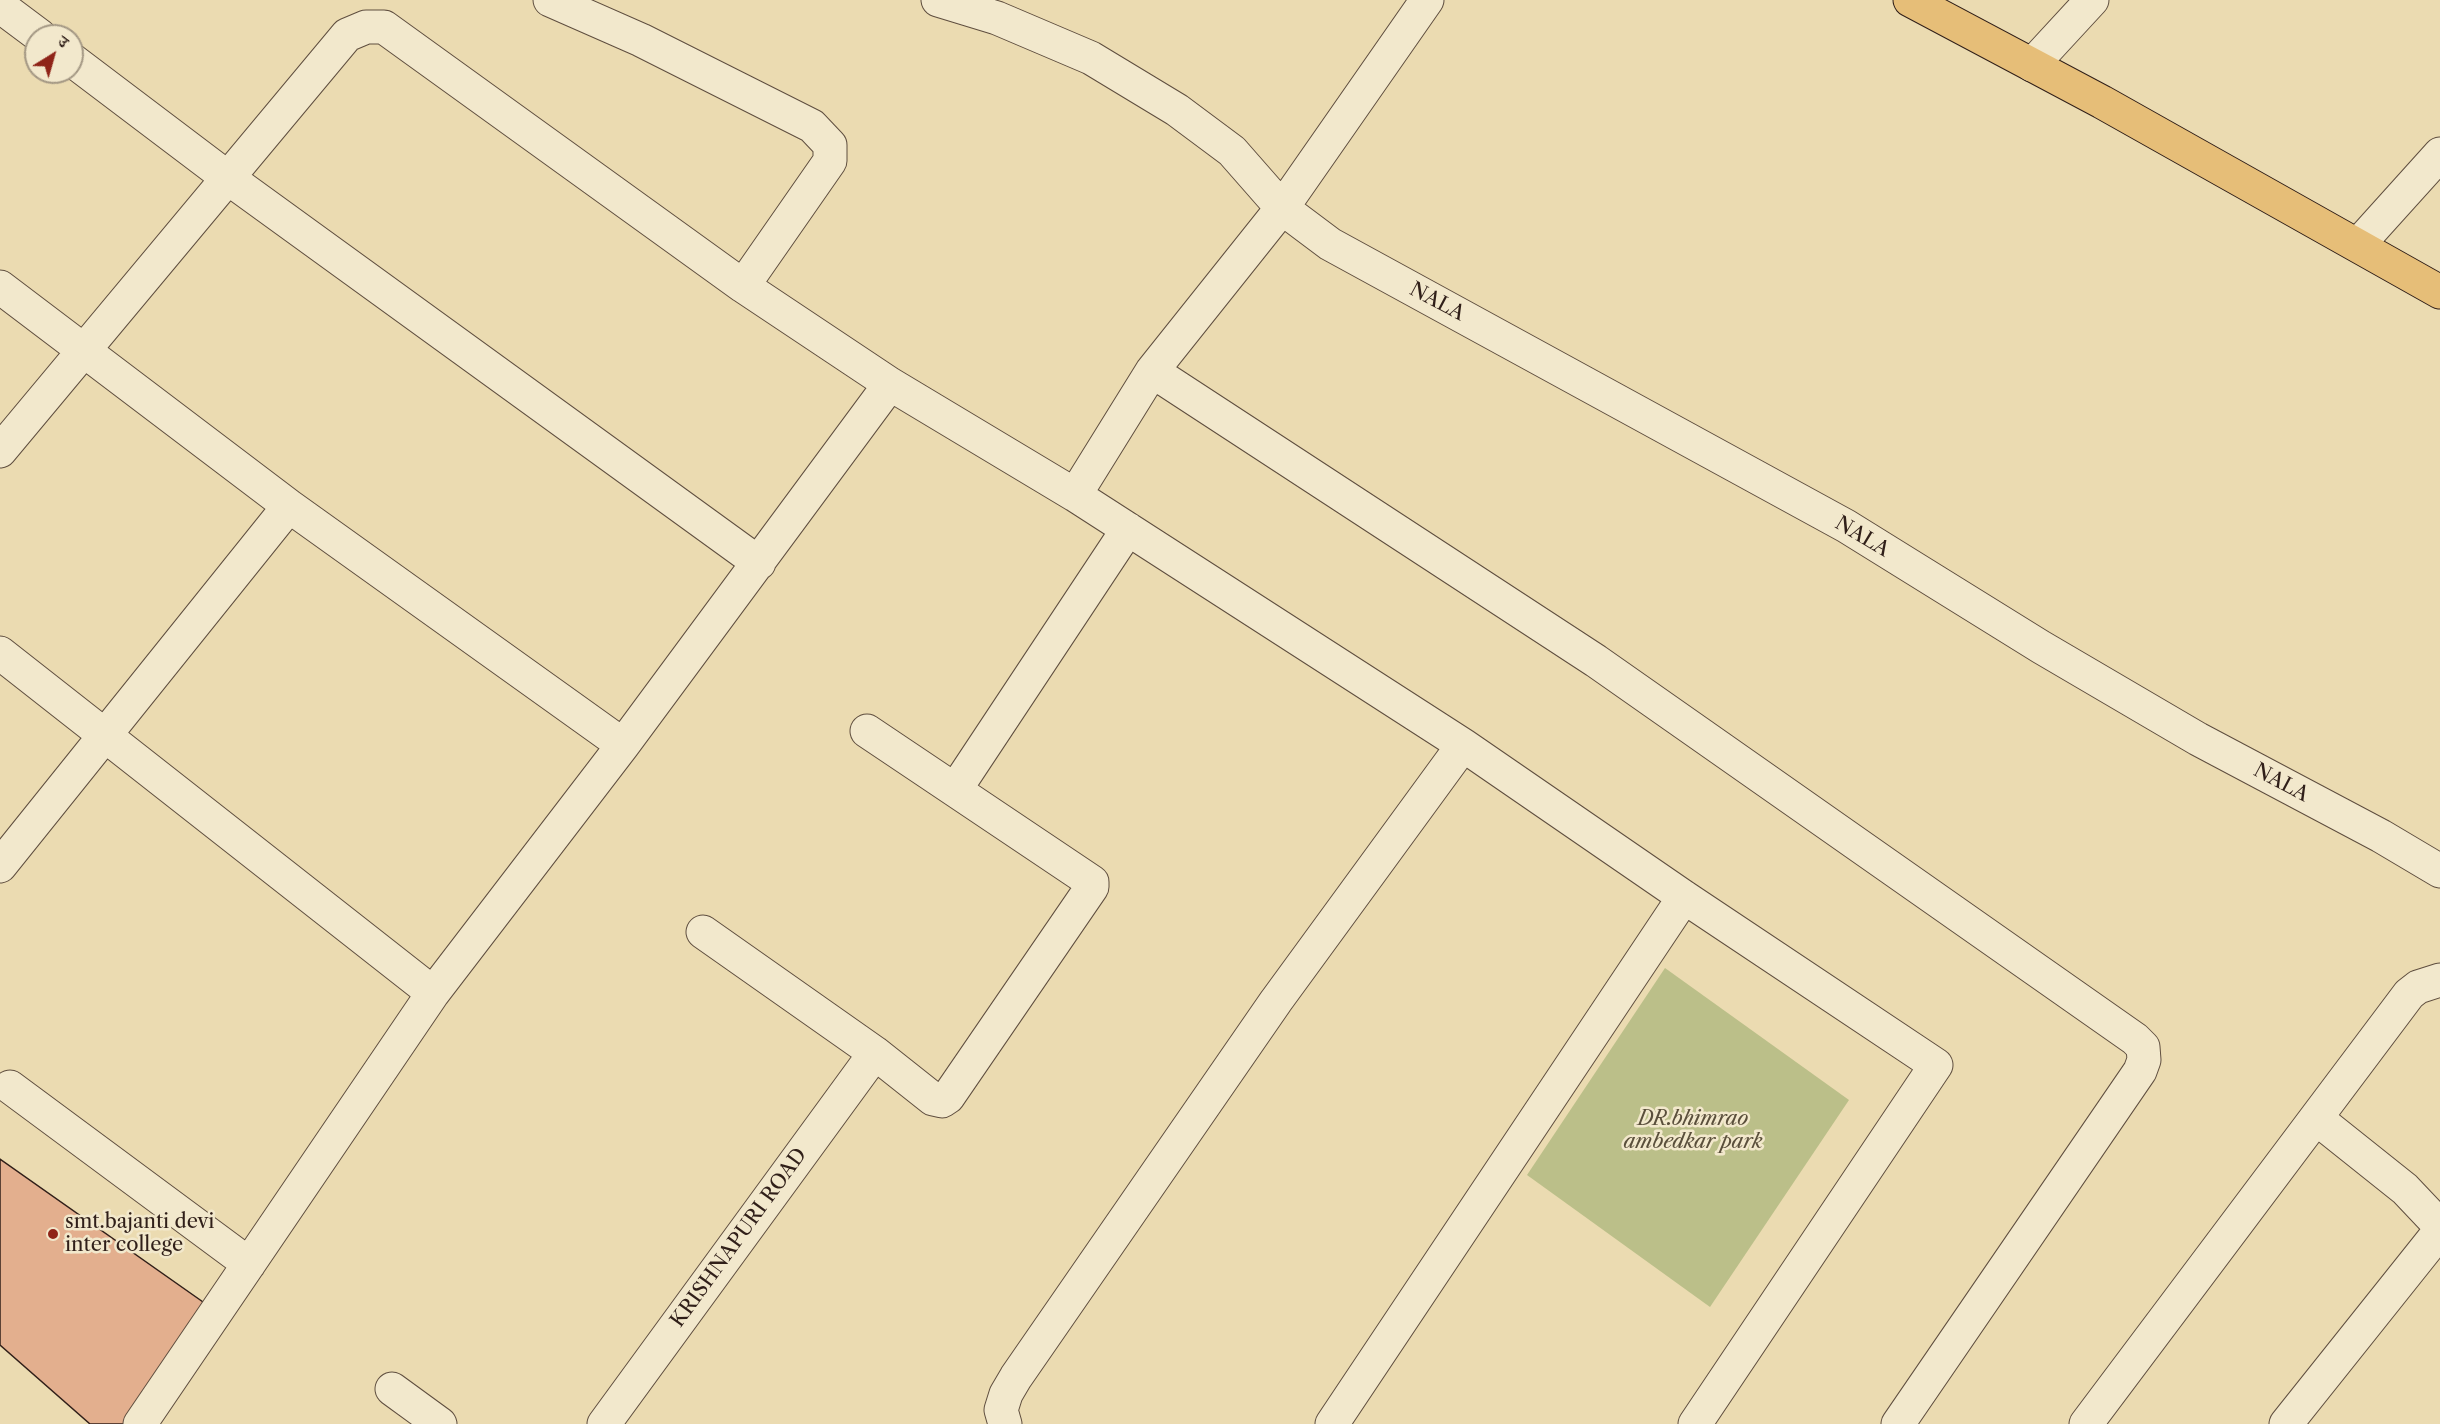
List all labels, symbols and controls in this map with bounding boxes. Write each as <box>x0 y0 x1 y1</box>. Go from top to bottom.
north arrow <box>24 24 84 84</box>
text: उ <box>54 31 73 52</box>
street label: NALA <box>1405 278 1469 326</box>
street label: NALA <box>1830 511 1894 563</box>
street label: NALA <box>2249 759 2313 807</box>
park label: DR.bhimrao ambedkar park <box>1623 1107 1763 1154</box>
street label: KRISHNAPURI ROAD <box>666 1144 812 1332</box>
place label: smt.bajanti devi inter college <box>65 1210 214 1257</box>
marker: smt.bajanti devi inter college <box>46 1227 60 1241</box>

